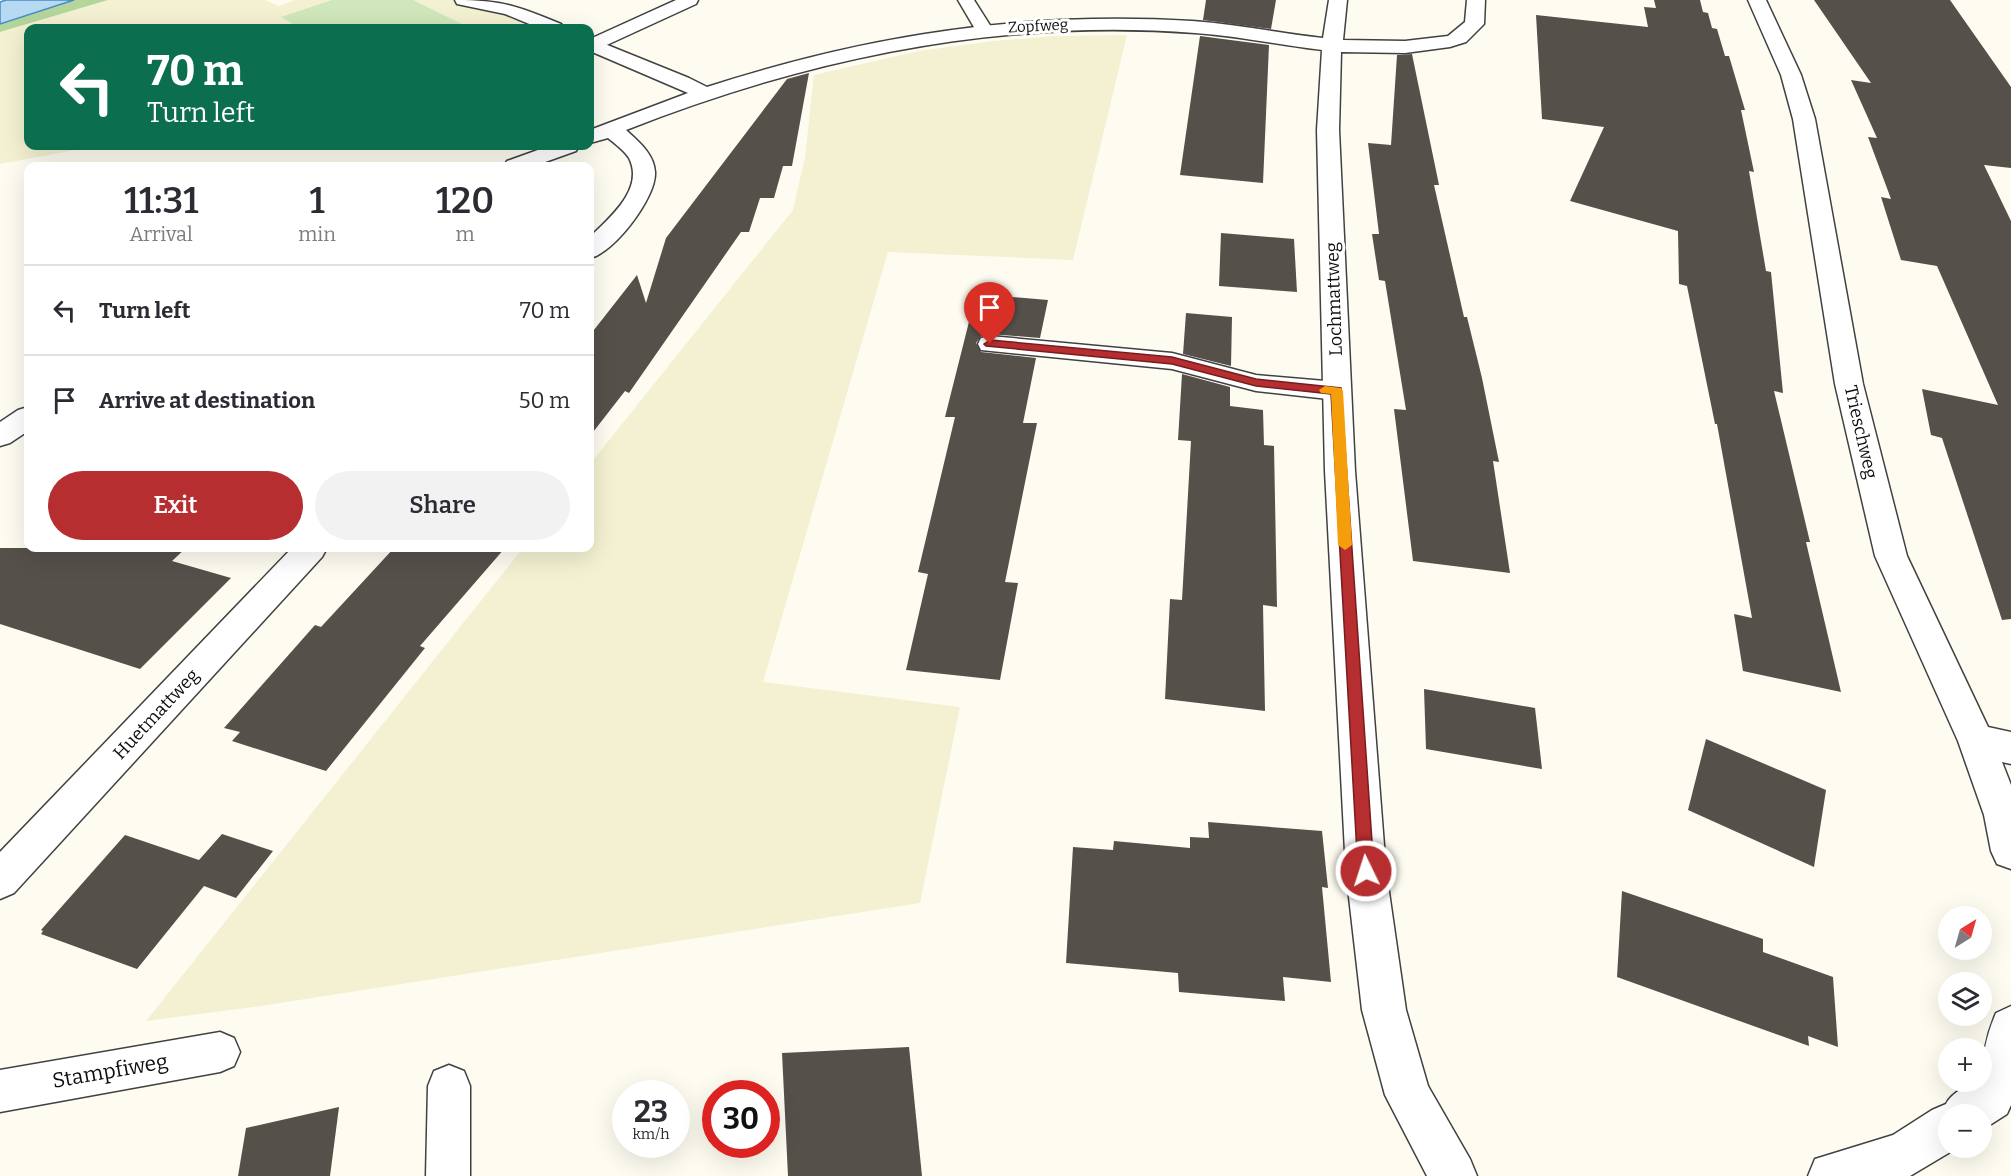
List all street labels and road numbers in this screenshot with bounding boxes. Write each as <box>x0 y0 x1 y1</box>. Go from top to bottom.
street label: Zopfweg <box>1007 15 1069 37</box>
street label: Lochmattweg <box>1321 242 1347 356</box>
street label: Trieschweg <box>1840 383 1882 481</box>
street label: Huetmattweg <box>109 664 203 764</box>
street label: Stampfiweg <box>50 1048 170 1094</box>

